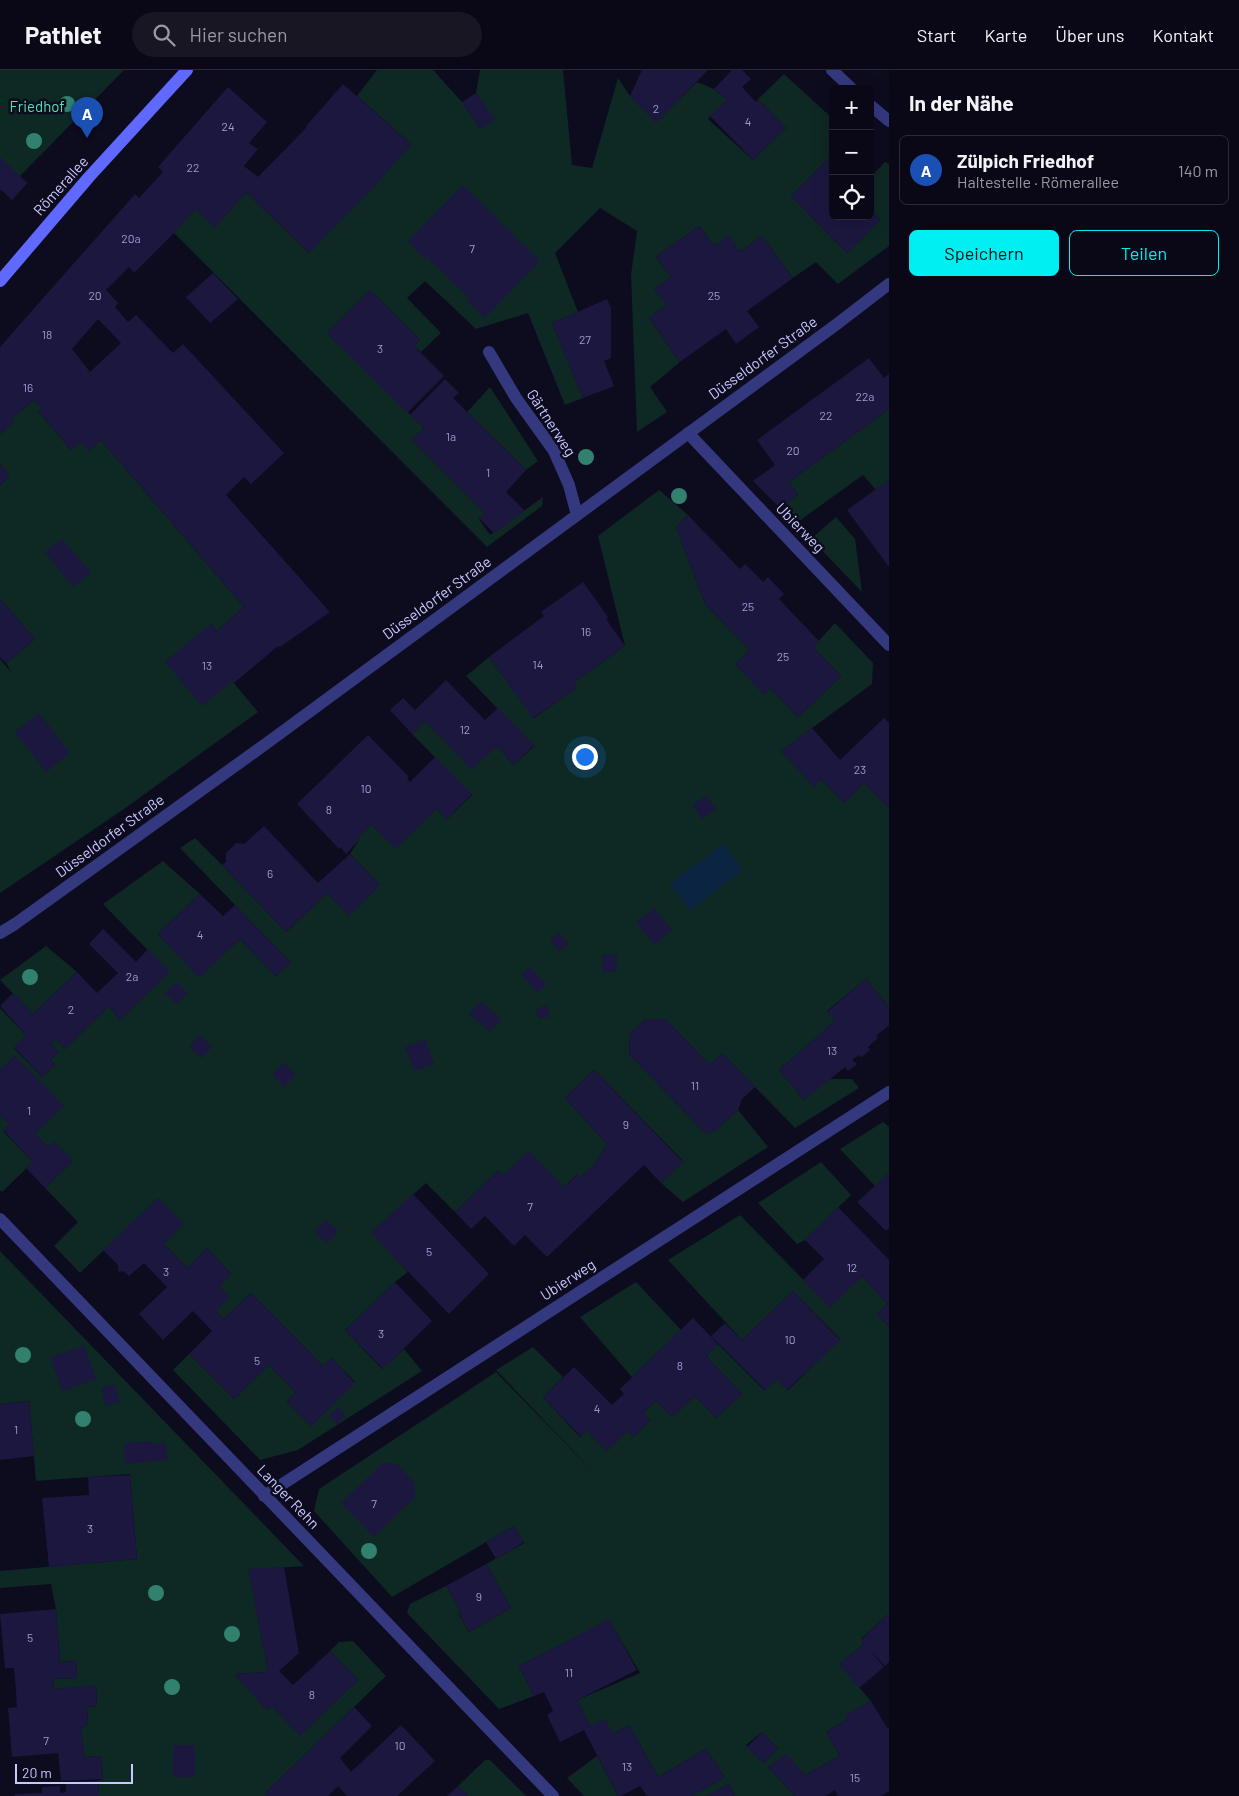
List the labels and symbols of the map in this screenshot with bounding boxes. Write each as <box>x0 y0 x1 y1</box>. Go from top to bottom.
park label: Friedhof <box>9 97 65 115</box>
pin: A <box>71 97 103 138</box>
house number: 2 <box>653 101 659 115</box>
house number: 4 <box>745 114 751 128</box>
house number: 24 <box>221 119 235 133</box>
street label: Römerallee <box>29 152 92 219</box>
house number: 22 <box>187 160 199 174</box>
house number: 20a <box>121 231 141 245</box>
house number: 7 <box>469 241 475 255</box>
house number: 20 <box>88 288 102 302</box>
house number: 25 <box>708 288 720 302</box>
street label: Düsseldorfer Straße <box>705 312 820 403</box>
house number: 18 <box>42 327 52 341</box>
house number: 27 <box>579 332 591 346</box>
house number: 3 <box>377 341 383 355</box>
house number: 16 <box>23 380 33 394</box>
street label: Gärtnerweg <box>524 386 580 459</box>
house number: 22a <box>856 389 875 403</box>
house number: 22 <box>820 408 832 422</box>
house number: 1a <box>446 429 456 443</box>
house number: 20 <box>786 443 800 457</box>
house number: 1 <box>486 465 490 479</box>
street label: Ubierweg <box>773 499 829 556</box>
street label: Düsseldorfer Straße <box>379 552 494 643</box>
house number: 25 <box>742 599 754 613</box>
house number: 16 <box>581 624 591 638</box>
house number: 25 <box>777 649 789 663</box>
house number: 14 <box>533 657 543 671</box>
house number: 13 <box>202 658 212 672</box>
house number: 12 <box>460 722 470 736</box>
your location <box>572 744 598 770</box>
house number: 23 <box>854 762 866 776</box>
house number: 10 <box>361 781 371 795</box>
street label: Düsseldorfer Straße <box>52 790 167 881</box>
house number: 8 <box>326 802 332 816</box>
house number: 6 <box>267 866 273 880</box>
house number: 4 <box>197 927 203 941</box>
house number: 2a <box>126 969 138 983</box>
house number: 2 <box>68 1002 74 1016</box>
house number: 13 <box>827 1043 837 1057</box>
house number: 11 <box>691 1078 699 1092</box>
house number: 1 <box>27 1103 31 1117</box>
house number: 9 <box>623 1117 629 1131</box>
house number: 7 <box>527 1199 533 1213</box>
house number: 5 <box>426 1244 432 1258</box>
street label: Ubierweg <box>536 1255 598 1304</box>
house number: 12 <box>847 1260 857 1274</box>
house number: 3 <box>163 1264 169 1278</box>
house number: 3 <box>378 1326 384 1340</box>
house number: 10 <box>785 1332 795 1346</box>
house number: 5 <box>254 1353 260 1367</box>
house number: 8 <box>677 1358 683 1372</box>
house number: 4 <box>594 1401 600 1415</box>
house number: 1 <box>14 1422 18 1436</box>
street label: Langer Rehn <box>254 1461 324 1532</box>
house number: 7 <box>371 1496 377 1510</box>
house number: 3 <box>87 1521 93 1535</box>
house number: 9 <box>476 1589 482 1603</box>
house number: 5 <box>27 1630 33 1644</box>
house number: 11 <box>565 1665 573 1679</box>
house number: 8 <box>309 1687 315 1701</box>
house number: 7 <box>43 1733 49 1747</box>
house number: 10 <box>395 1738 405 1752</box>
house number: 13 <box>622 1759 632 1773</box>
scale bar <box>15 1761 132 1784</box>
house number: 15 <box>850 1770 860 1784</box>

